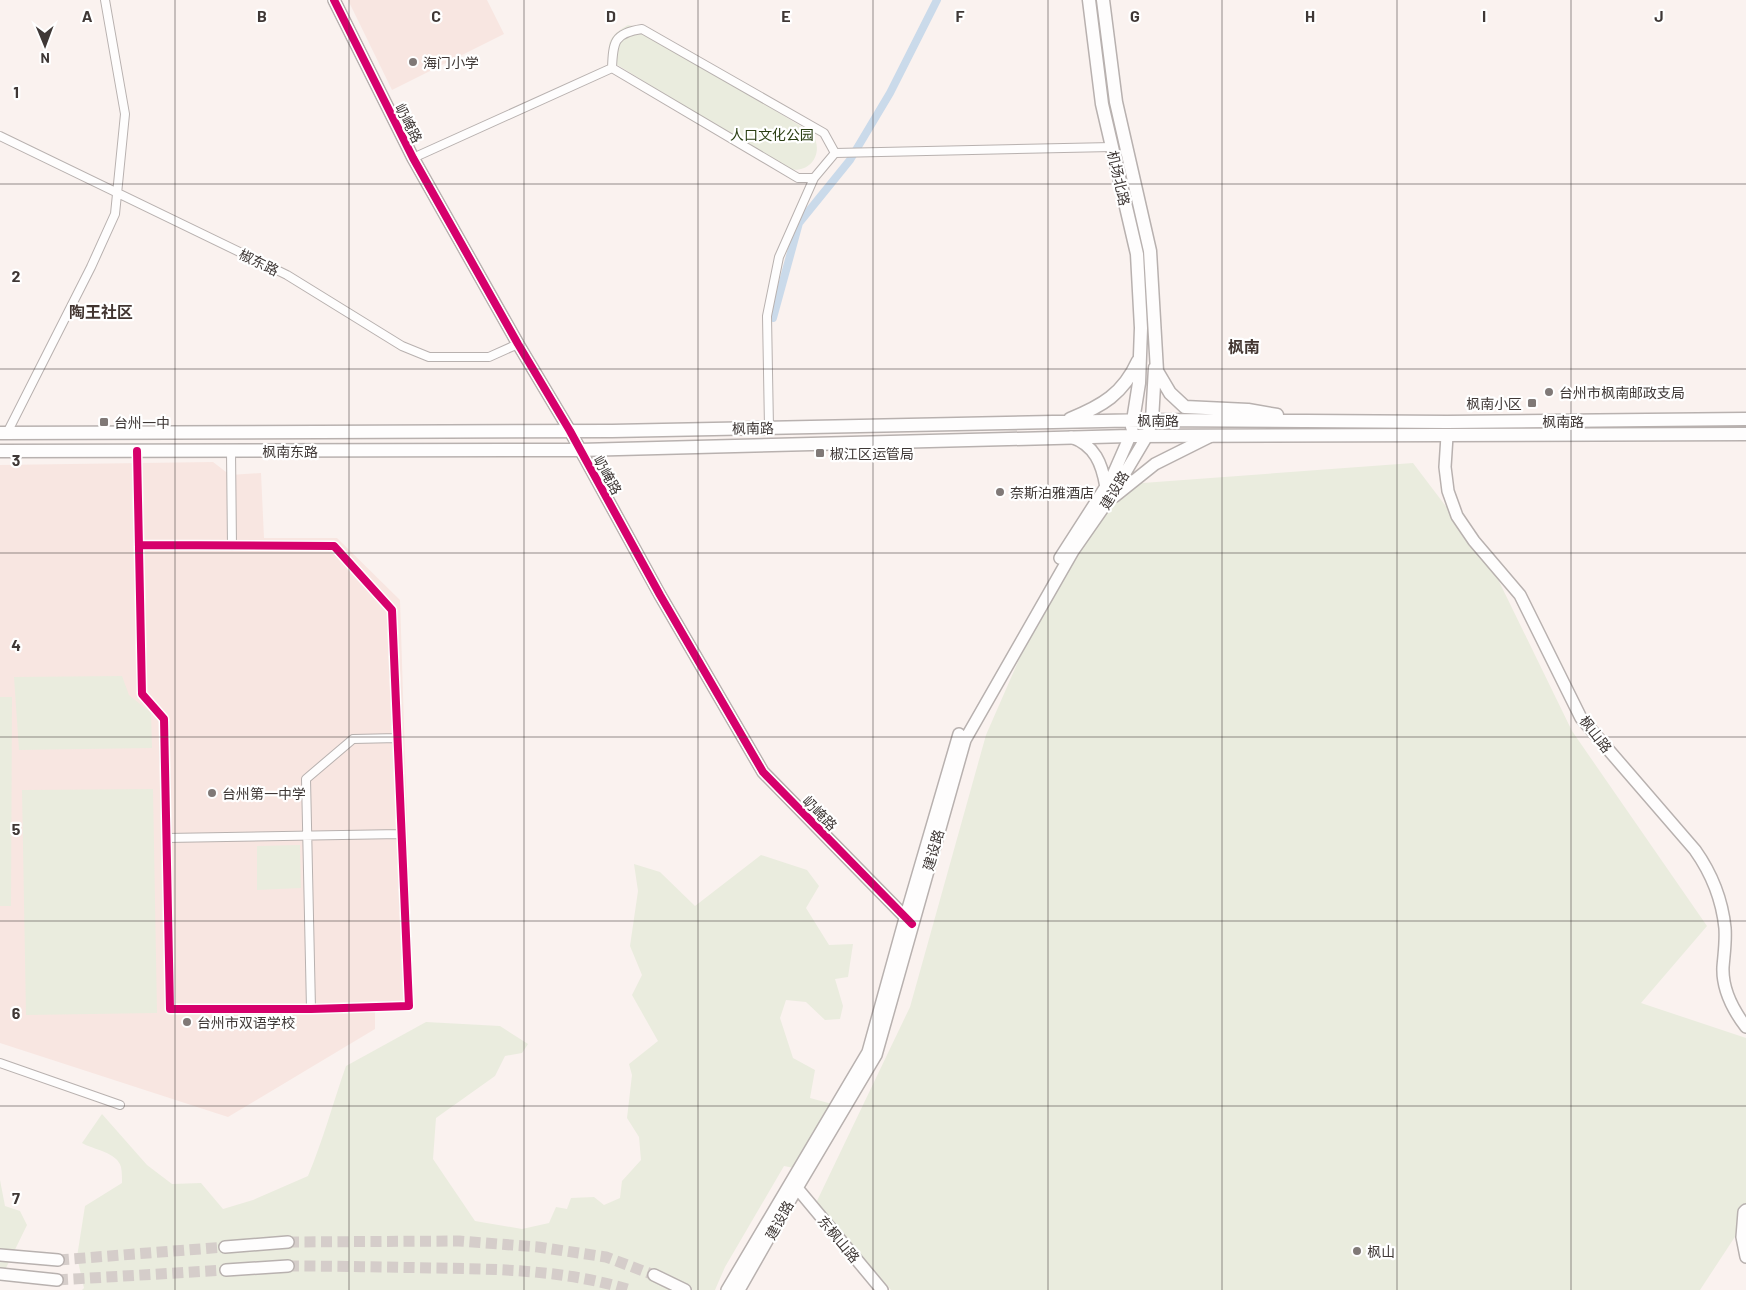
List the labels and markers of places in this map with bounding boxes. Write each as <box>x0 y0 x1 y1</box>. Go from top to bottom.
place label: 海门小学 <box>423 54 479 71</box>
marker: 海门小学 <box>407 56 419 68</box>
place label: 台州市枫南邮政支局 <box>1559 384 1685 401</box>
marker: 台州市枫南邮政支局 <box>1543 386 1555 398</box>
place label: 枫南小区 <box>1466 395 1522 412</box>
marker: 枫南小区 <box>1526 397 1538 409</box>
place label: 台州一中 <box>114 414 170 431</box>
marker: 台州一中 <box>98 416 110 428</box>
place label: 椒江区运管局 <box>830 445 914 462</box>
marker: 椒江区运管局 <box>814 447 826 459</box>
place label: 奈斯泊雅酒店 <box>1010 484 1094 501</box>
marker: 奈斯泊雅酒店 <box>994 486 1006 498</box>
place label: 台州第一中学 <box>222 785 306 802</box>
marker: 台州第一中学 <box>206 787 218 799</box>
place label: 台州市双语学校 <box>197 1014 295 1031</box>
marker: 台州市双语学校 <box>181 1016 193 1028</box>
place label: 枫山 <box>1367 1243 1395 1260</box>
marker: 枫山 <box>1351 1245 1363 1257</box>

